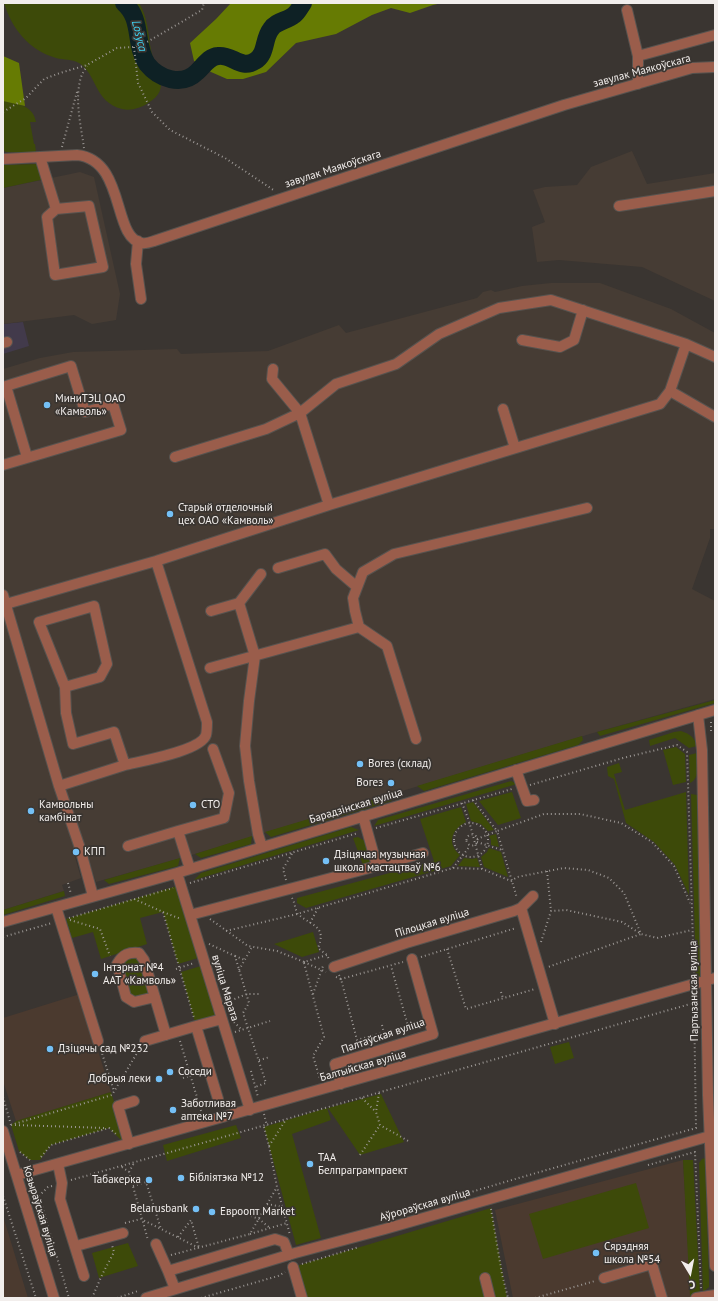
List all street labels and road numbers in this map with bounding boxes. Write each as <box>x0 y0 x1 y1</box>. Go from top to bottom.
street label: завулак Маякоўскага <box>592 52 692 90</box>
street label: завулак Маякоўскага <box>283 147 383 191</box>
street label: Барадзінская вуліца <box>308 786 404 826</box>
street label: Пілоцкая вуліца <box>393 905 471 941</box>
street label: Партызанская вуліца <box>687 941 701 1041</box>
street label: вуліца Марата <box>209 953 241 1023</box>
street label: Палтаўская вуліца <box>340 1016 426 1056</box>
street label: Балтыйская вуліца <box>318 1047 408 1085</box>
street label: Козыраўская вуліца <box>20 1164 60 1258</box>
street label: Аўрораўская вуліца <box>378 1186 472 1224</box>

